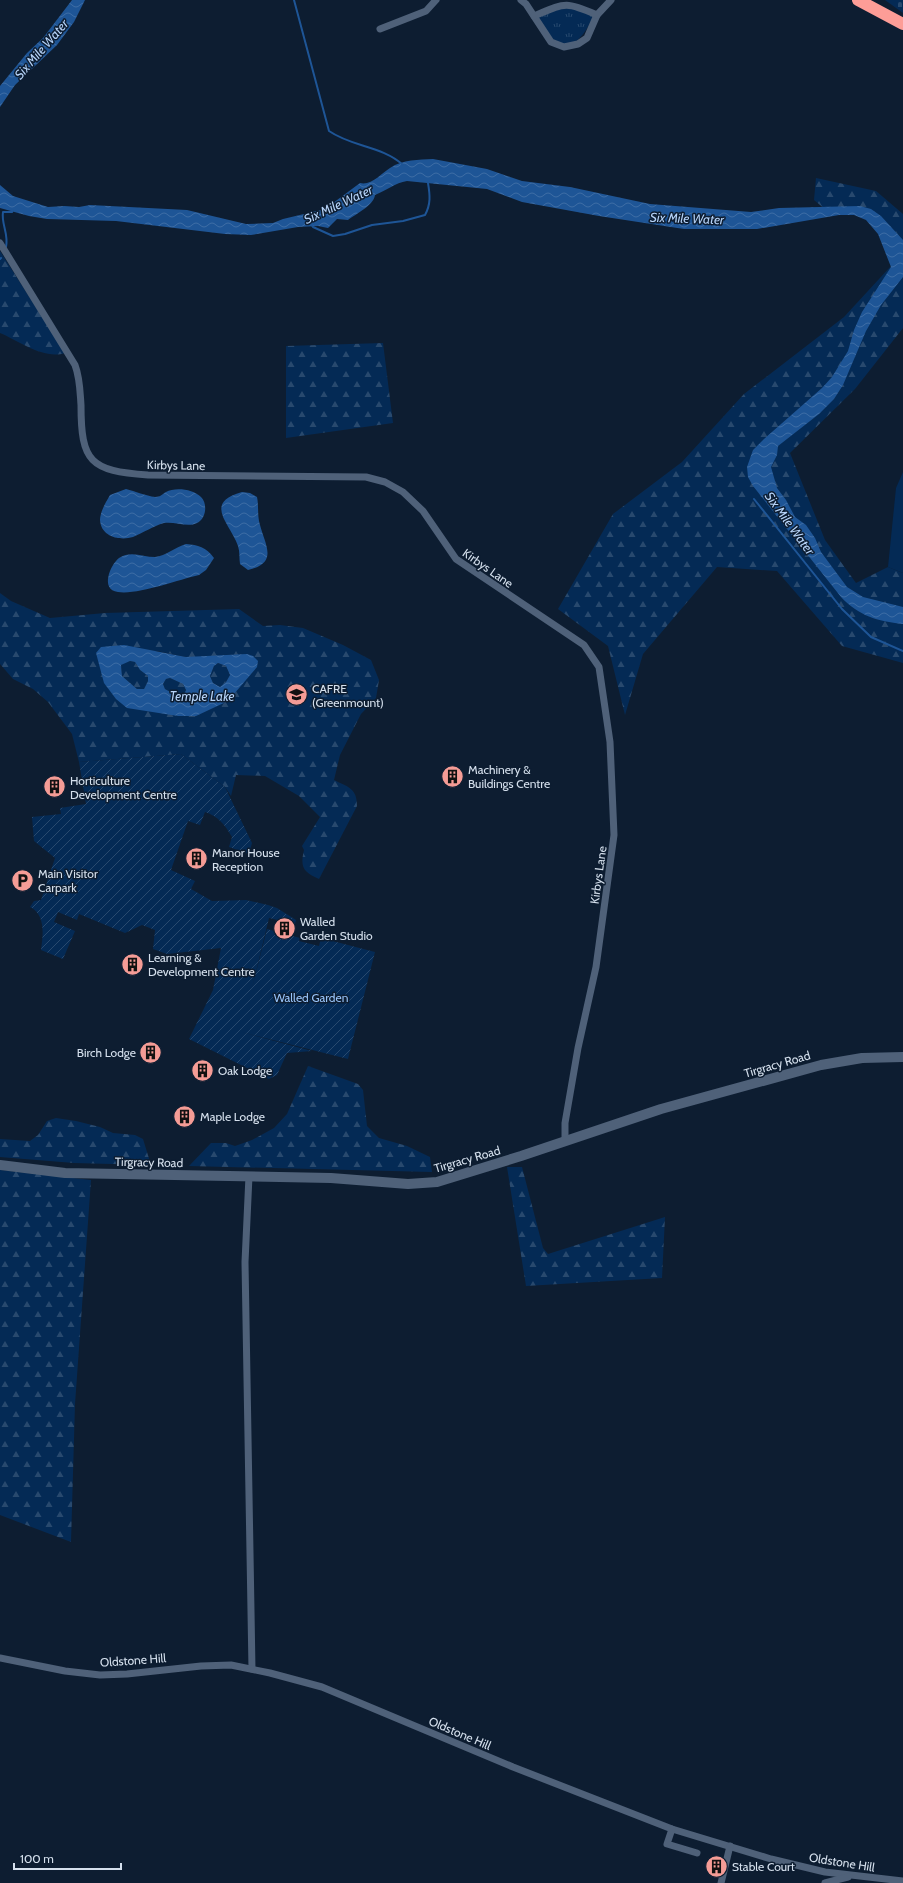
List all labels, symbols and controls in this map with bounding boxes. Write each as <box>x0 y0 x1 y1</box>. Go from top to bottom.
water label: Six Mile Water <box>11 15 72 82</box>
water label: Six Mile Water <box>301 181 376 227</box>
water label: Six Mile Water <box>650 209 725 227</box>
street label: Kirbys Lane <box>147 457 205 473</box>
water label: Six Mile Water <box>762 488 819 558</box>
street label: Kirbys Lane <box>460 545 516 591</box>
place label: CAFRE (Greenmount) <box>312 681 384 710</box>
school or university icon: CAFRE (Greenmount) <box>284 682 310 708</box>
water label: Temple Lake <box>170 688 234 704</box>
place label: Machinery & Buildings Centre <box>468 762 550 791</box>
building icon: Machinery & Buildings Centre <box>439 763 465 789</box>
place label: Horticulture Development Centre <box>70 773 177 802</box>
building icon: Horticulture Development Centre <box>41 774 67 800</box>
place label: Manor House Reception <box>212 845 280 874</box>
street label: Kirbys Lane <box>587 845 609 905</box>
building icon: Manor House Reception <box>184 846 210 872</box>
place label: Main Visitor Carpark <box>38 866 98 895</box>
parking icon: Main Visitor Carpark <box>10 867 36 893</box>
place label: Walled Garden Studio <box>300 914 373 943</box>
building icon: Walled Garden Studio <box>271 915 297 941</box>
place label: Learning & Development Centre <box>148 950 255 979</box>
building icon: Learning & Development Centre <box>119 951 145 977</box>
park label: Walled Garden <box>274 990 349 1005</box>
building icon: Birch Lodge <box>138 1039 164 1065</box>
place label: Birch Lodge <box>77 1045 136 1060</box>
street label: Tirgracy Road <box>742 1047 812 1081</box>
building icon: Oak Lodge <box>190 1057 216 1083</box>
place label: Oak Lodge <box>218 1063 272 1078</box>
building icon: Maple Lodge <box>171 1103 197 1129</box>
place label: Maple Lodge <box>200 1109 265 1124</box>
street label: Tirgracy Road <box>432 1142 502 1176</box>
street label: Tirgracy Road <box>115 1154 183 1170</box>
street label: Oldstone Hill <box>99 1650 167 1670</box>
street label: Oldstone Hill <box>427 1713 494 1753</box>
scale bar <box>14 1845 121 1871</box>
street label: Oldstone Hill <box>808 1849 876 1875</box>
text: 100 m <box>20 1851 54 1866</box>
building icon: Stable Court <box>703 1853 729 1879</box>
place label: Stable Court <box>732 1859 795 1874</box>

